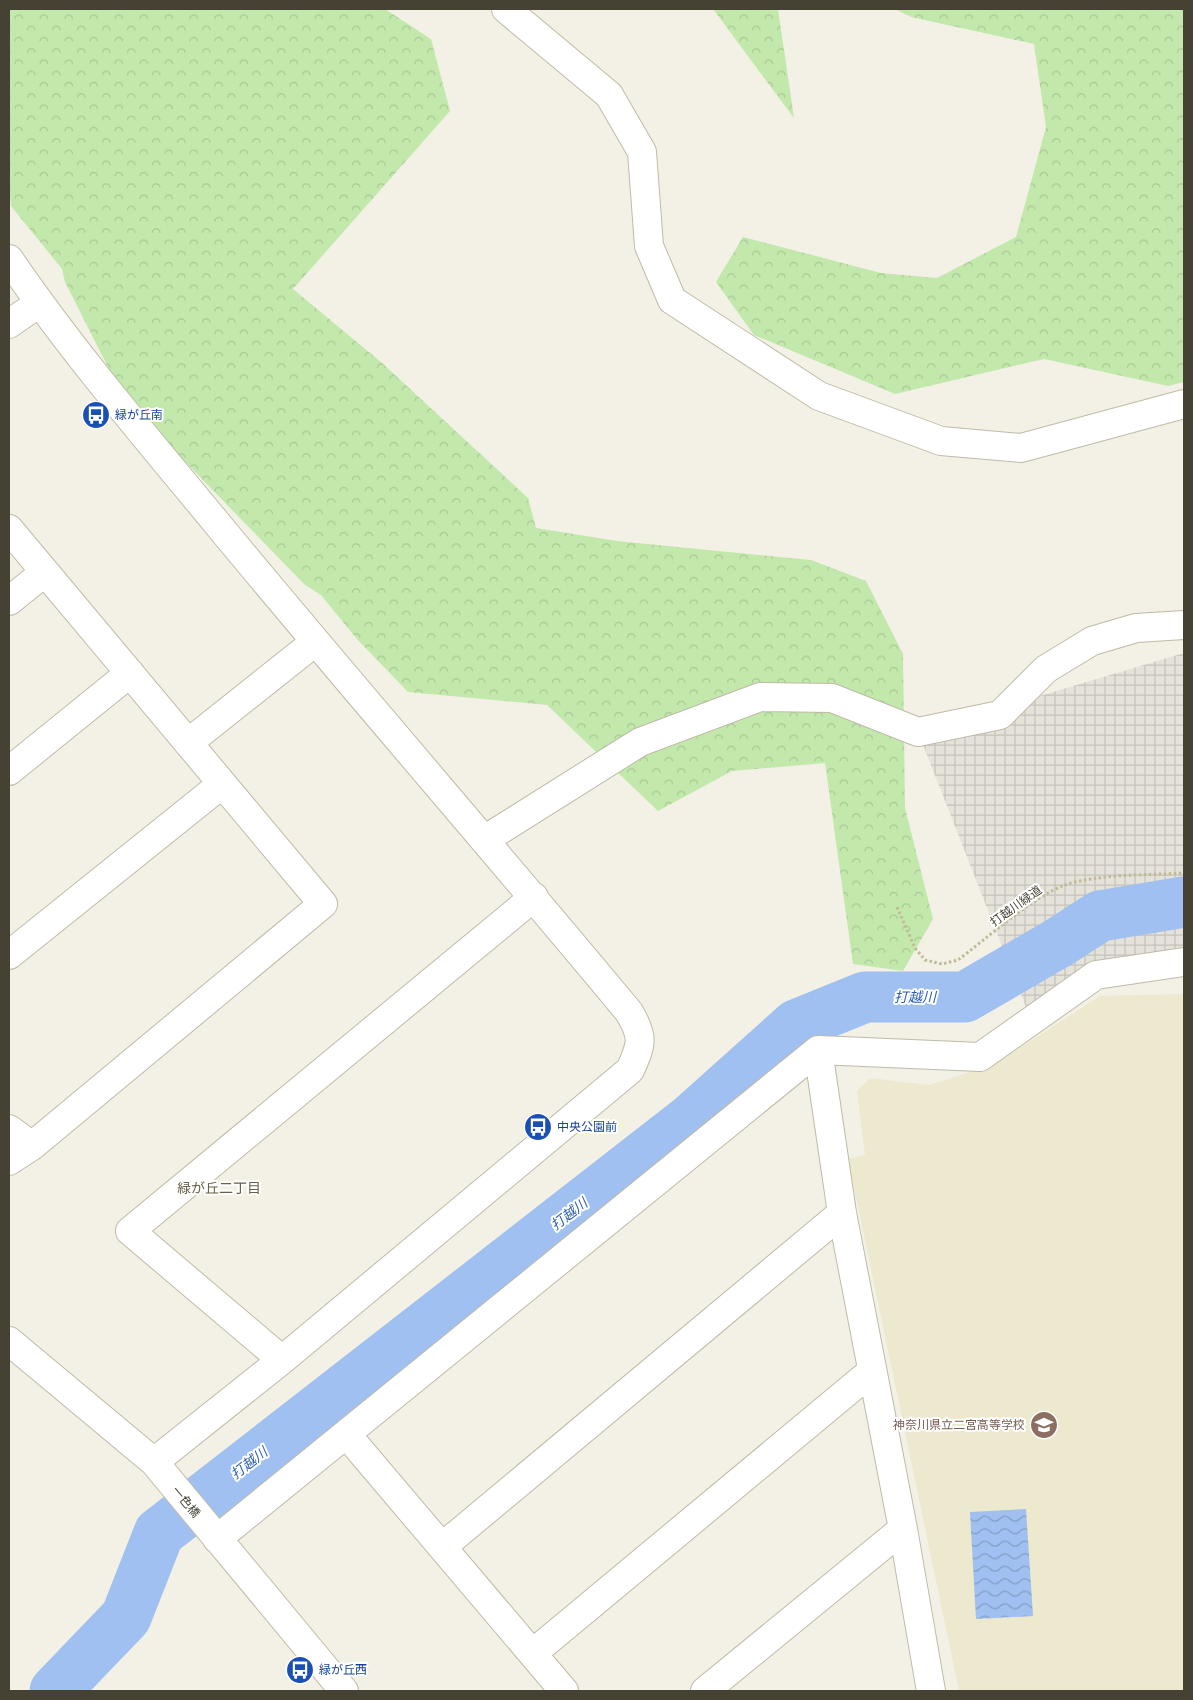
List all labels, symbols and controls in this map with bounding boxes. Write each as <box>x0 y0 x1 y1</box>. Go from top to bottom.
bus stop icon: 緑が丘南 <box>81 400 111 430</box>
place label: 緑が丘南 <box>115 407 163 422</box>
street label: 打越川緑道 <box>987 882 1044 929</box>
water label: 打越川 <box>894 988 938 1005</box>
bus stop icon: 中央公園前 <box>523 1112 553 1142</box>
place label: 中央公園前 <box>557 1119 617 1134</box>
district label: 緑が丘二丁目 <box>177 1179 261 1196</box>
water label: 打越川 <box>547 1193 592 1233</box>
school or university icon: 神奈川県立二宮高等学校 <box>1029 1410 1059 1440</box>
place label: 神奈川県立二宮高等学校 <box>893 1417 1025 1432</box>
water label: 打越川 <box>227 1442 272 1482</box>
street label: 一色橋 <box>169 1483 204 1520</box>
bus stop icon: 緑が丘西 <box>285 1655 315 1685</box>
place label: 緑が丘西 <box>319 1662 367 1677</box>

